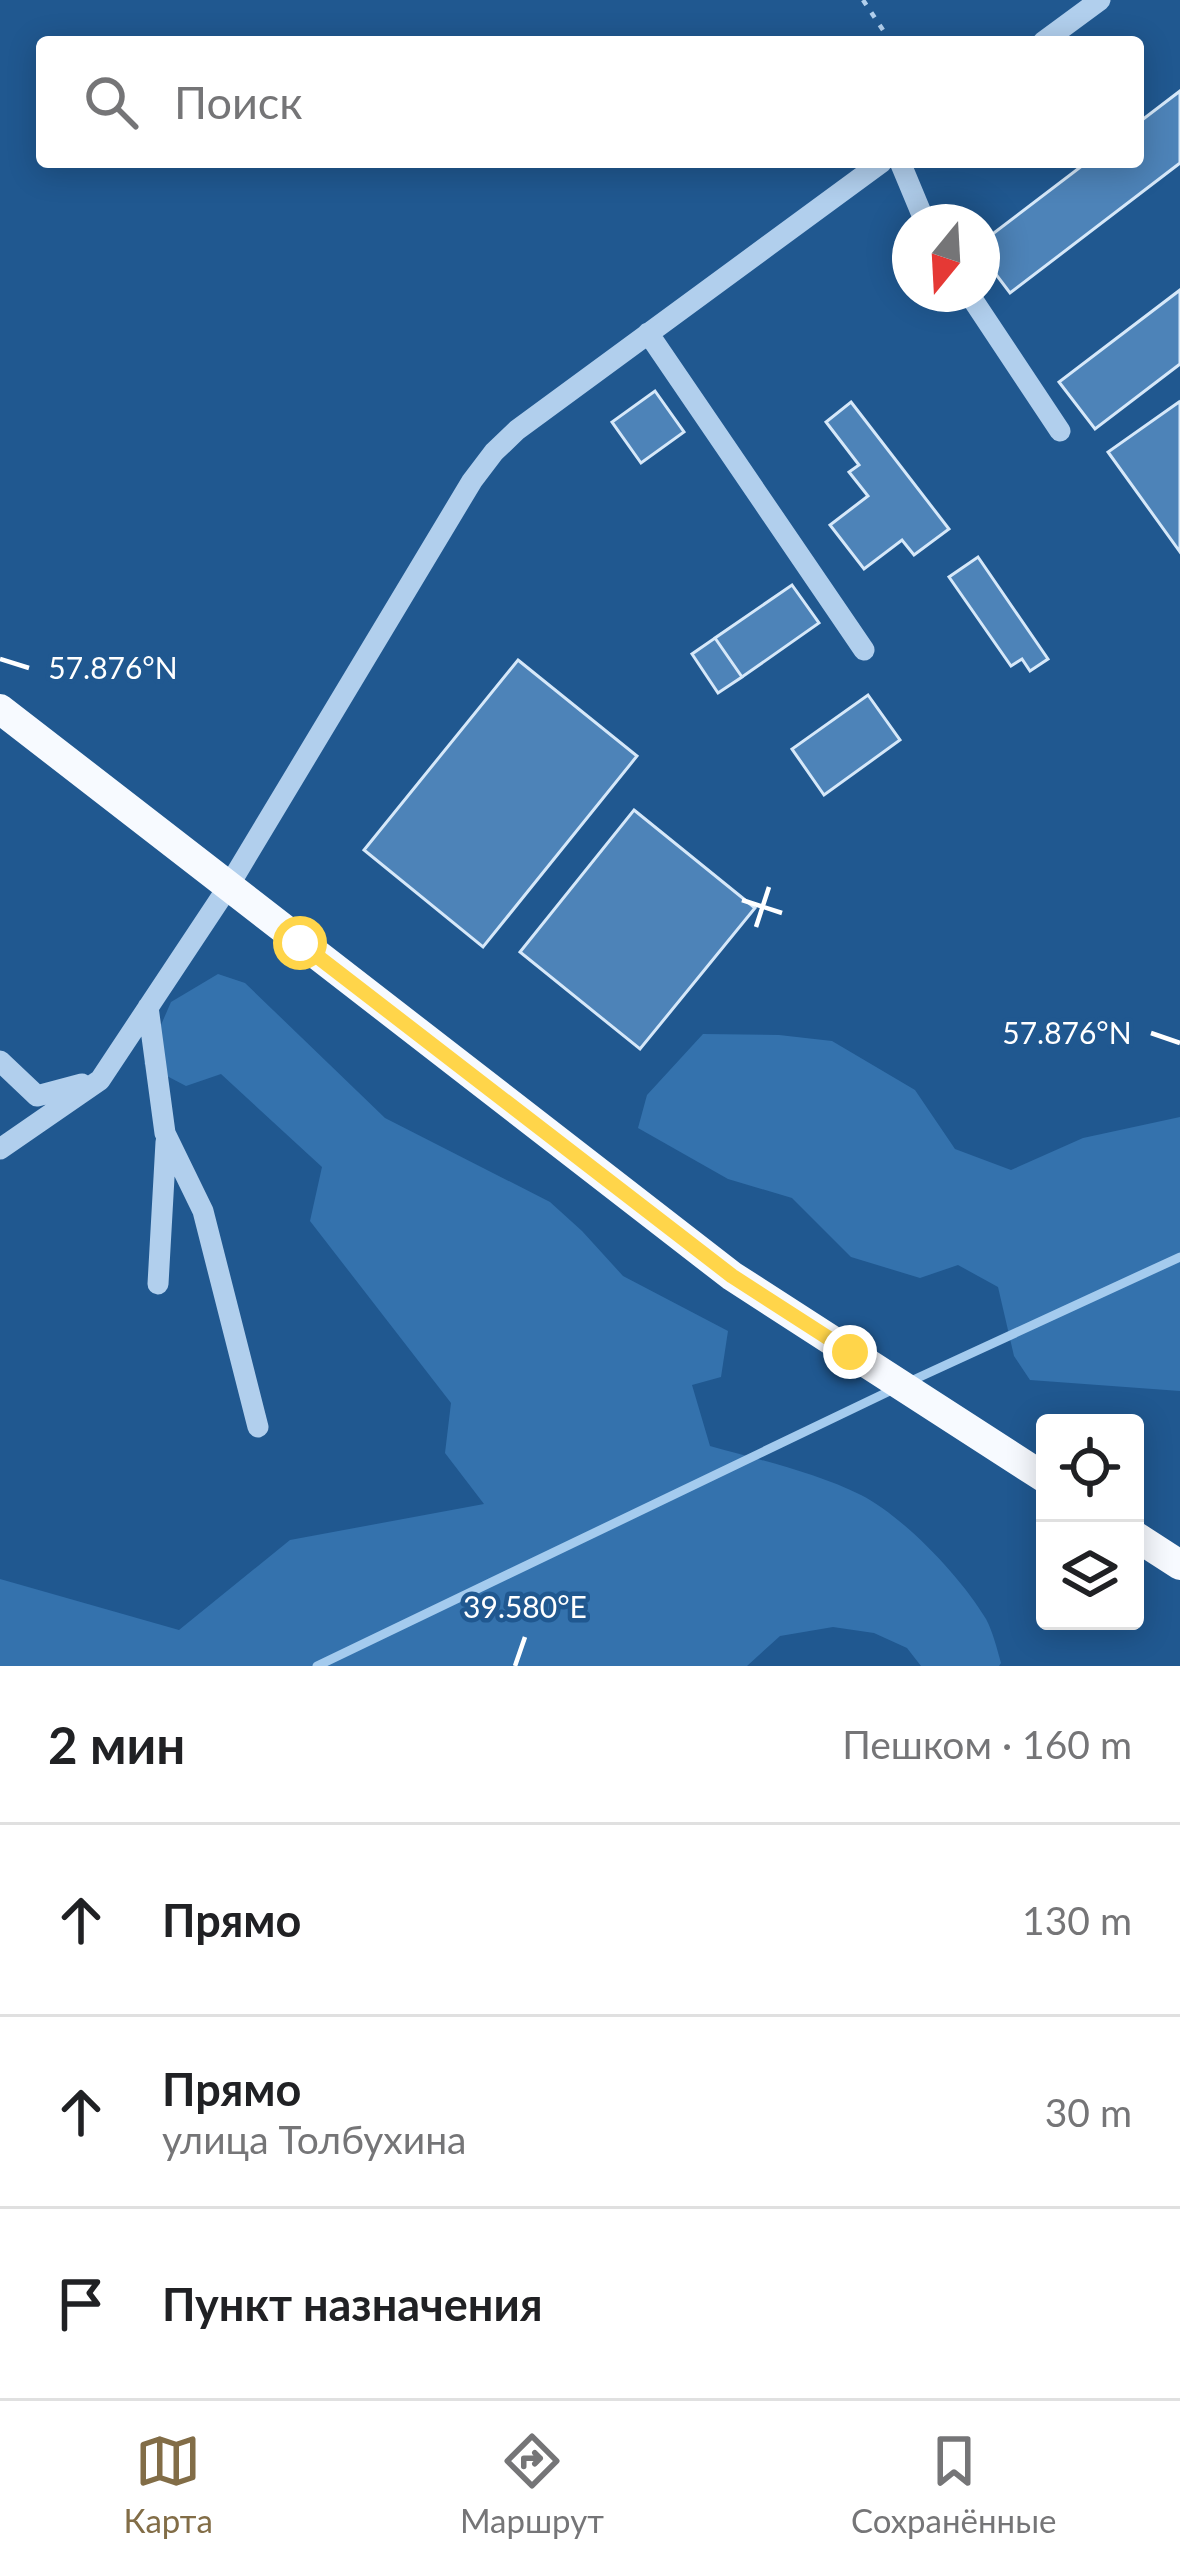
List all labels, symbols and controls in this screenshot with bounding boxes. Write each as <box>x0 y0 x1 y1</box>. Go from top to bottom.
search box <box>36 36 1144 168</box>
icon: search <box>78 69 144 135</box>
text: Поиск <box>174 75 303 129</box>
north arrow <box>892 204 1000 312</box>
text: 57.876°N <box>48 649 178 685</box>
route start <box>273 916 327 970</box>
text: 57.876°N <box>1002 1014 1132 1050</box>
route end <box>823 1325 877 1379</box>
map controls <box>1036 1414 1144 1630</box>
button: locate <box>1036 1414 1144 1522</box>
button: layers <box>1036 1522 1144 1630</box>
text: 39.580°E <box>463 1588 587 1624</box>
text: 2 мин <box>48 1714 185 1775</box>
text: Пешком · 160 m <box>842 1721 1132 1767</box>
icon: ahead <box>48 1887 114 1953</box>
text: Прямо <box>162 1893 301 1947</box>
text: 130 m <box>1022 1897 1132 1943</box>
text: Прямо <box>162 2062 301 2116</box>
icon: ahead <box>48 2079 114 2145</box>
text: 30 m <box>1045 2089 1132 2135</box>
text: улица Толбухина <box>162 2116 467 2162</box>
icon: arrive <box>48 2271 114 2337</box>
text: Пункт назначения <box>162 2277 543 2331</box>
tab: Карта <box>124 2428 213 2540</box>
tab: Маршрут <box>460 2428 604 2540</box>
tab: Сохранённые <box>851 2428 1056 2540</box>

